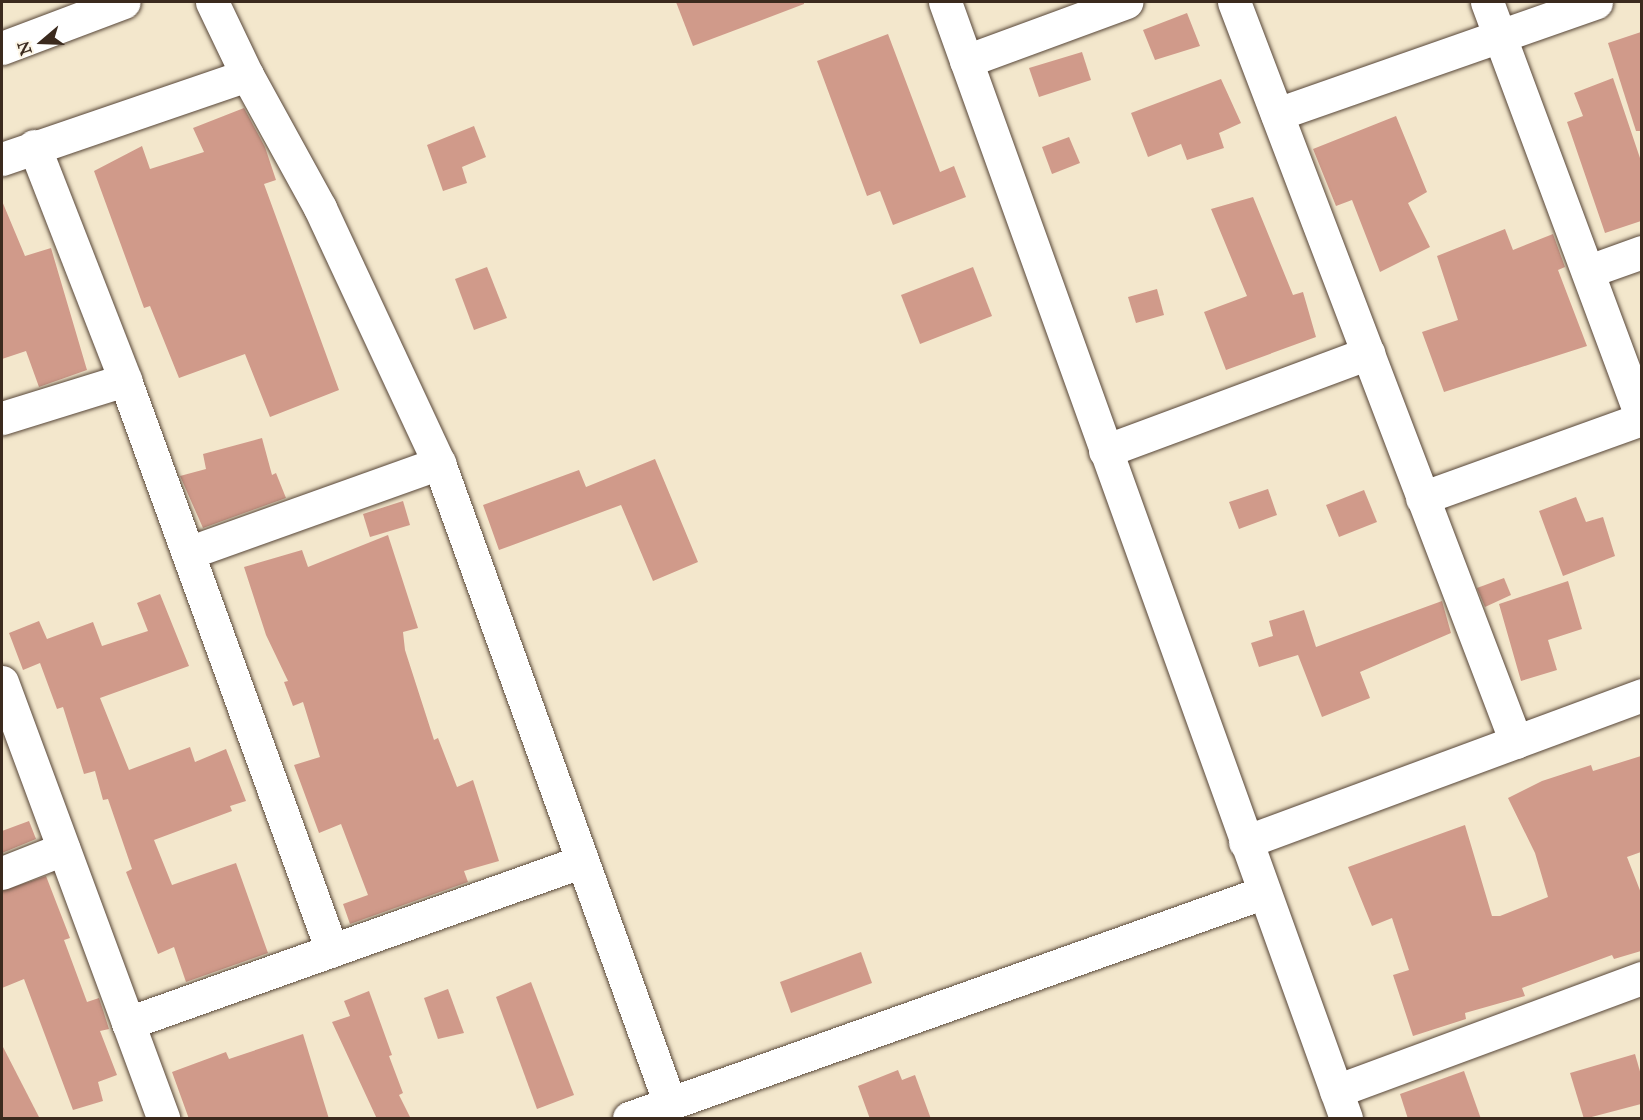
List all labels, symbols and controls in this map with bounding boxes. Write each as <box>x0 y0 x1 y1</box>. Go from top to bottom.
north arrow <box>12 12 72 72</box>
text: N <box>13 39 36 58</box>

